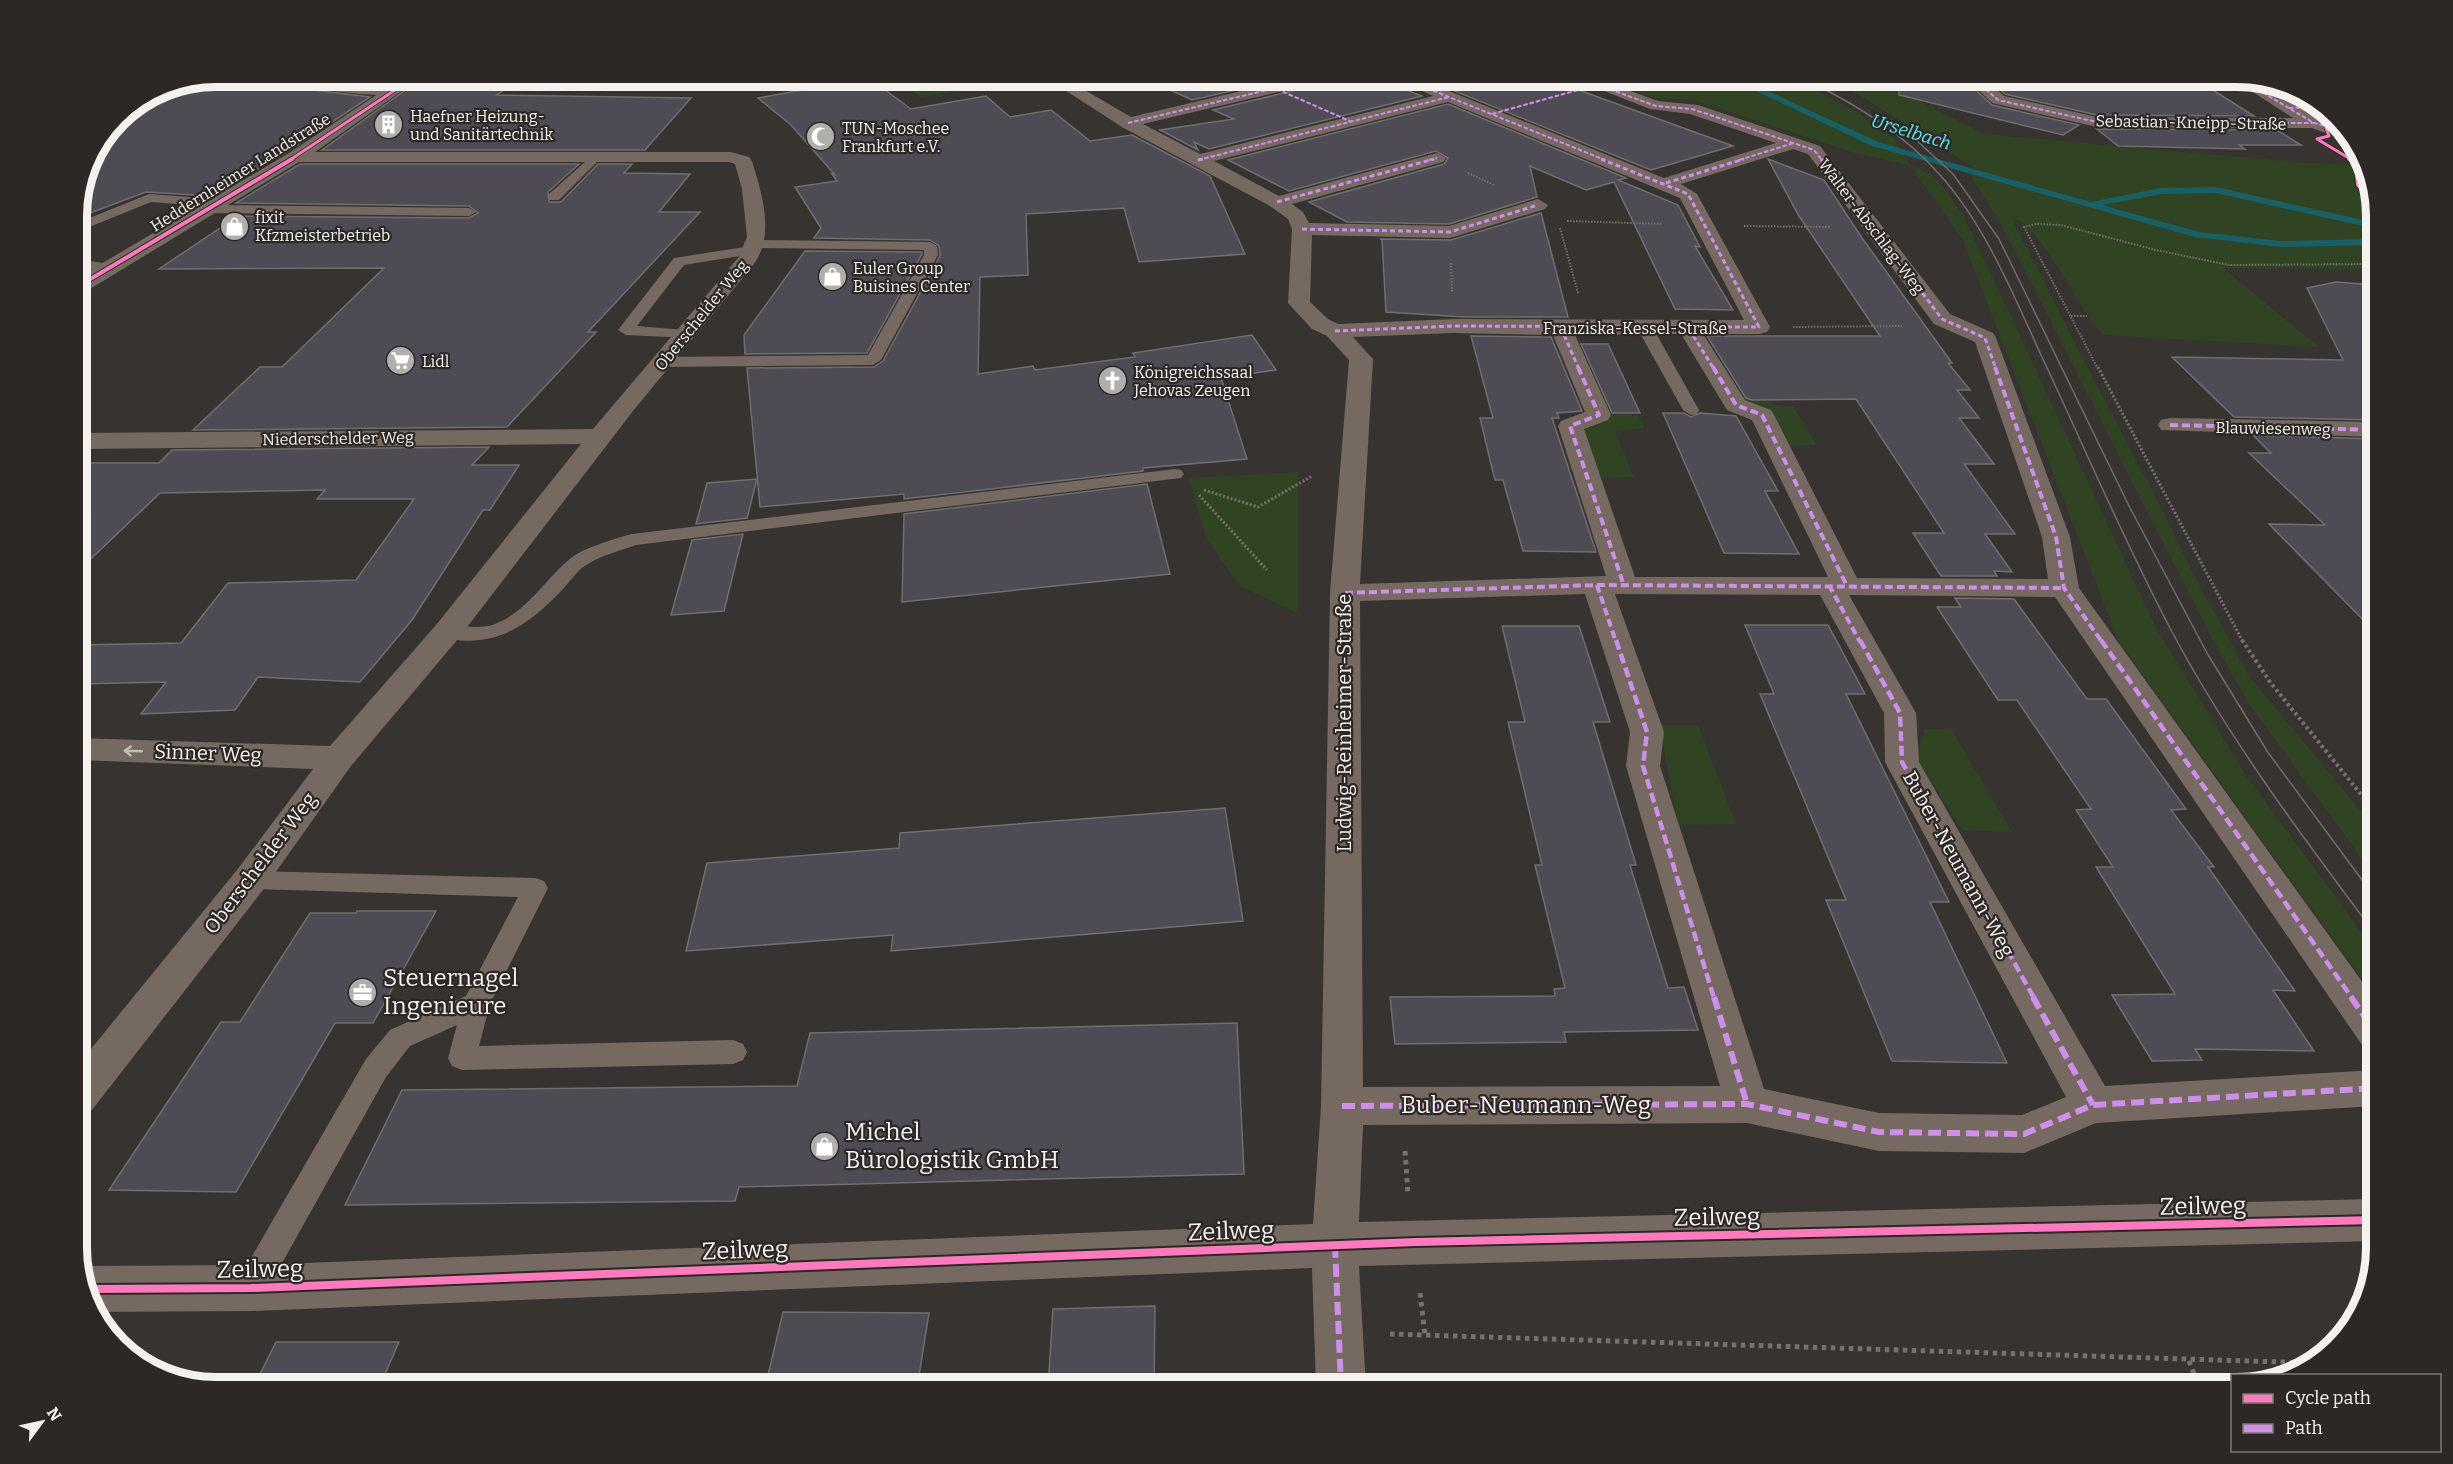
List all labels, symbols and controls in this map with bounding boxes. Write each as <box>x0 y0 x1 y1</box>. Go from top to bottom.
place label: Haefner Heizung- und Sanitärtechnik <box>410 107 553 144</box>
street label: Heddernheimer Landstraße <box>147 109 334 236</box>
building icon: Haefner Heizung- und Sanitärtechnik <box>373 109 405 141</box>
water label: Urselbach <box>1868 109 1954 155</box>
street label: Sebastian-Kneipp-Straße <box>2095 111 2287 134</box>
place label: TUN-Moschee Frankfurt e.V. <box>842 119 949 156</box>
mosque icon: TUN-Moschee Frankfurt e.V. <box>805 121 837 153</box>
street label: Walter-Abschlag-Weg <box>1815 155 1929 298</box>
place label: fixit Kfzmeisterbetrieb <box>255 208 390 245</box>
shop icon: fixit Kfzmeisterbetrieb <box>218 210 250 242</box>
street label: Oberschelder Weg <box>651 256 752 375</box>
place label: Euler Group Buisines Center <box>853 259 970 296</box>
shop icon: Euler Group Buisines Center <box>816 261 848 293</box>
street label: Franziska-Kessel-Straße <box>1543 319 1727 338</box>
supermarket icon: Lidl <box>385 345 417 377</box>
place label: Lidl <box>422 352 450 371</box>
place label: Königreichssaal Jehovas Zeugen <box>1133 363 1253 400</box>
church icon: Königreichssaal Jehovas Zeugen <box>1097 365 1129 397</box>
street label: Blauwiesenweg <box>2215 418 2331 439</box>
street label: Niederschelder Weg <box>262 428 414 449</box>
street label: Ludwig-Reinheimer-Straße <box>1332 594 1356 852</box>
street label: Sinner Weg <box>154 739 262 767</box>
one-way arrow <box>124 745 144 756</box>
street label: Buber-Neumann-Weg <box>1898 767 2020 961</box>
street label: Oberschelder Weg <box>199 787 321 939</box>
place label: Steuernagel Ingenieure <box>383 964 518 1020</box>
office icon: Steuernagel Ingenieure <box>346 976 378 1008</box>
street label: Buber-Neumann-Weg <box>1401 1091 1651 1119</box>
place label: Michel Bürologistik GmbH <box>845 1118 1059 1174</box>
shop icon: Michel Bürologistik GmbH <box>808 1130 840 1162</box>
street label: Zeilweg <box>2159 1191 2247 1221</box>
street label: Zeilweg <box>1673 1202 1761 1232</box>
street label: Zeilweg <box>1187 1215 1275 1247</box>
street label: Zeilweg <box>701 1234 789 1266</box>
street label: Zeilweg <box>216 1254 304 1284</box>
legend <box>2231 1374 2441 1452</box>
text: Cycle path <box>2285 1387 2371 1409</box>
north arrow <box>12 1392 72 1452</box>
text: N <box>43 1404 65 1424</box>
text: Path <box>2285 1417 2323 1439</box>

